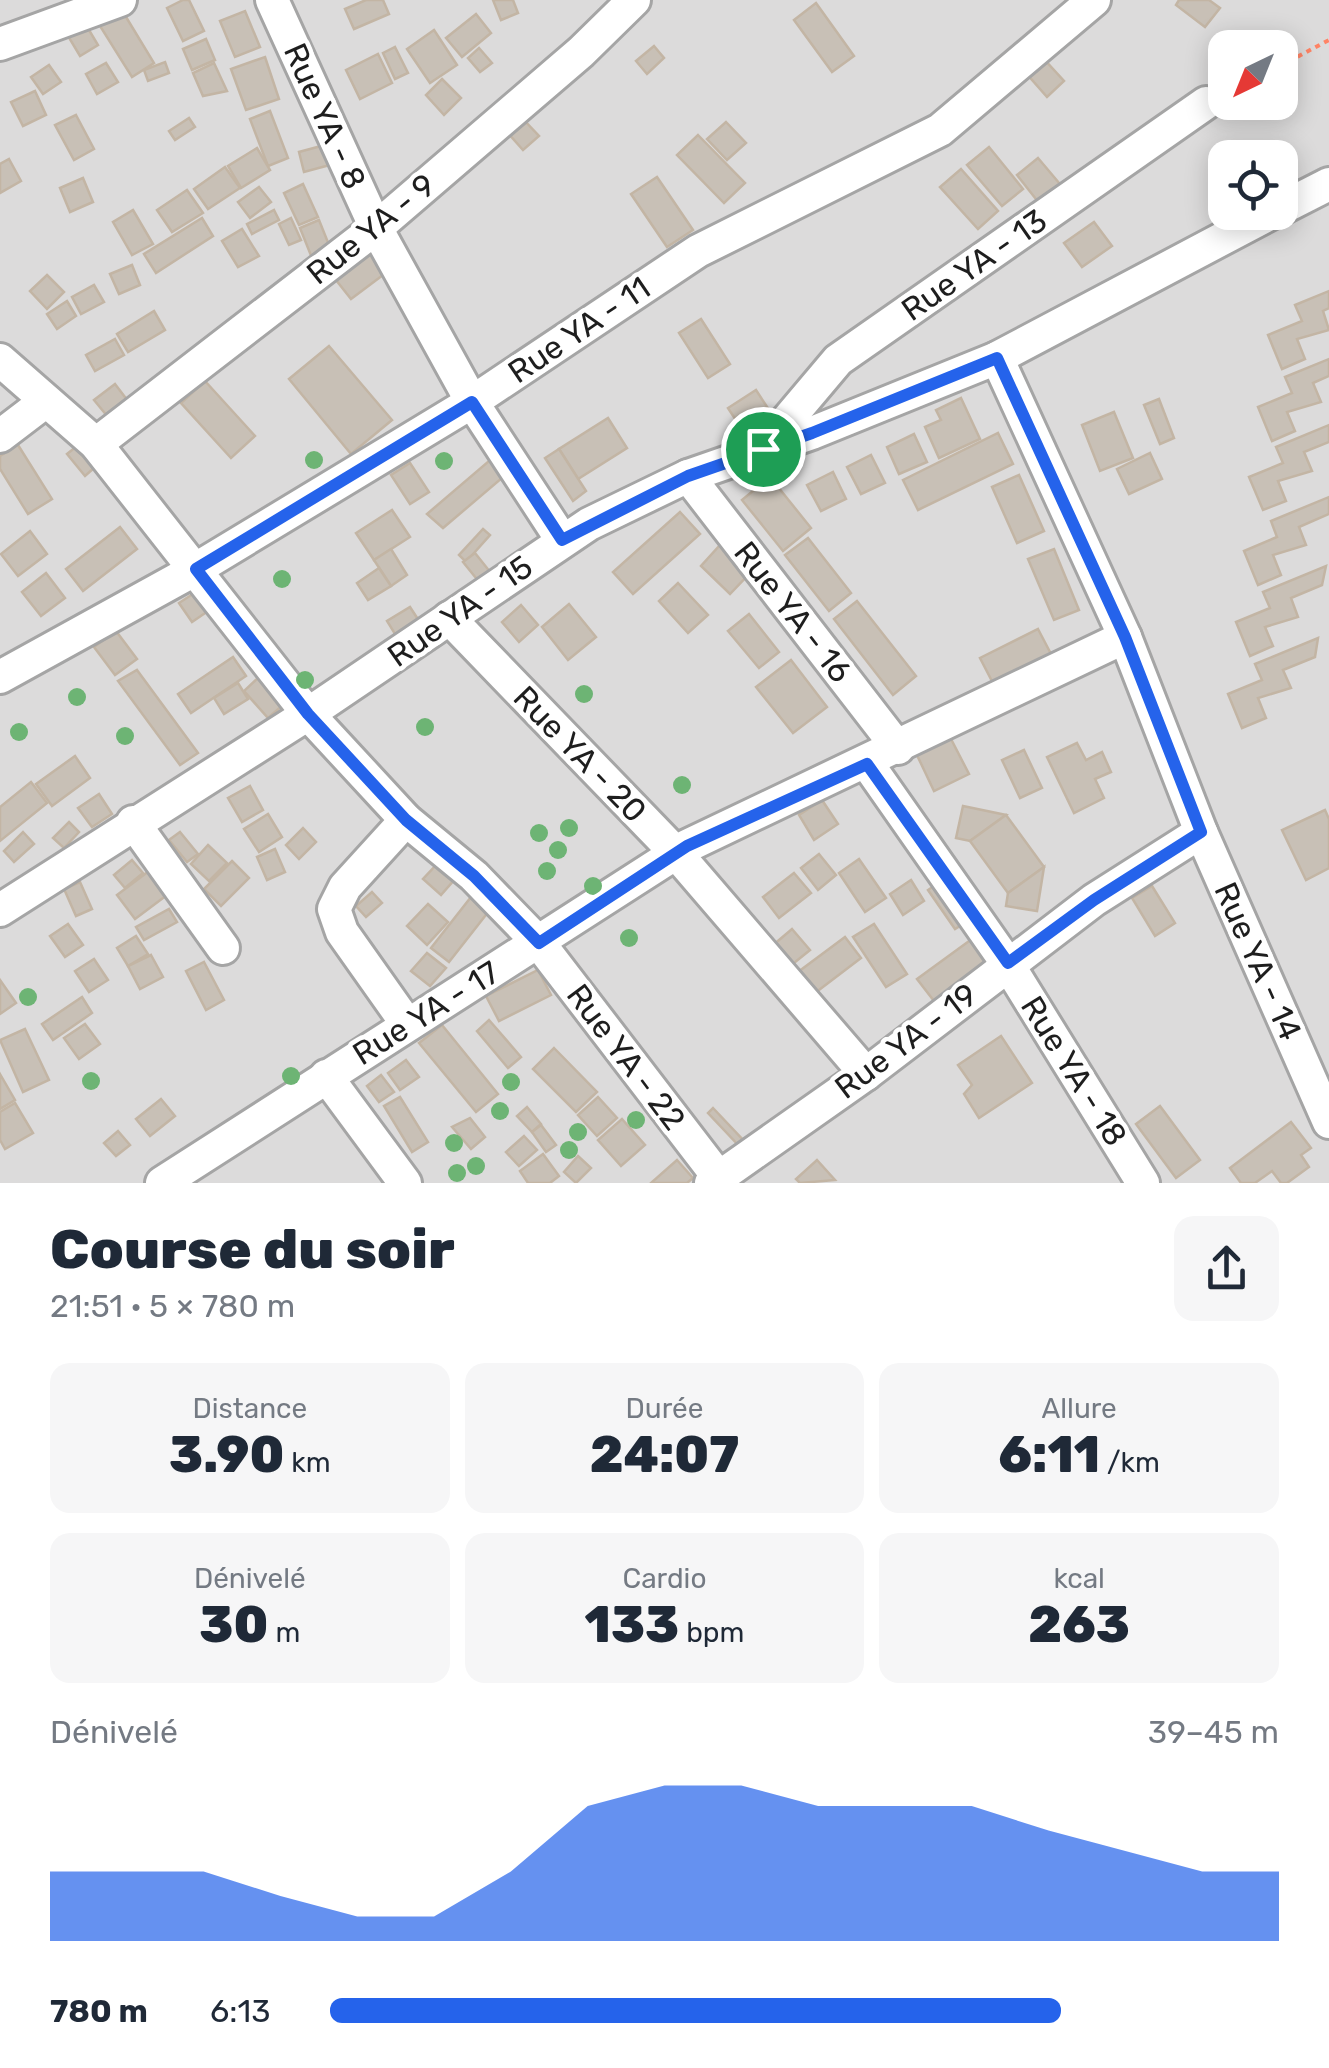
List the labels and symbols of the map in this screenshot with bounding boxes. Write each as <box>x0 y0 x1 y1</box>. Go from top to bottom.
north arrow <box>1208 30 1298 120</box>
street label: Rue YA - 8 <box>276 37 374 195</box>
street label: Rue YA - 9 <box>299 166 443 292</box>
street label: Rue YA - 13 <box>894 201 1054 329</box>
street label: Rue YA - 11 <box>501 269 657 391</box>
pin <box>721 407 806 492</box>
street label: Rue YA - 16 <box>726 534 860 690</box>
street label: Rue YA - 15 <box>380 547 540 675</box>
street label: Rue YA - 20 <box>506 678 654 830</box>
street label: Rue YA - 14 <box>1206 876 1310 1046</box>
street label: Rue YA - 17 <box>346 953 506 1073</box>
street label: Rue YA - 19 <box>828 975 984 1107</box>
street label: Rue YA - 22 <box>559 977 693 1137</box>
street label: Rue YA - 18 <box>1013 989 1135 1153</box>

